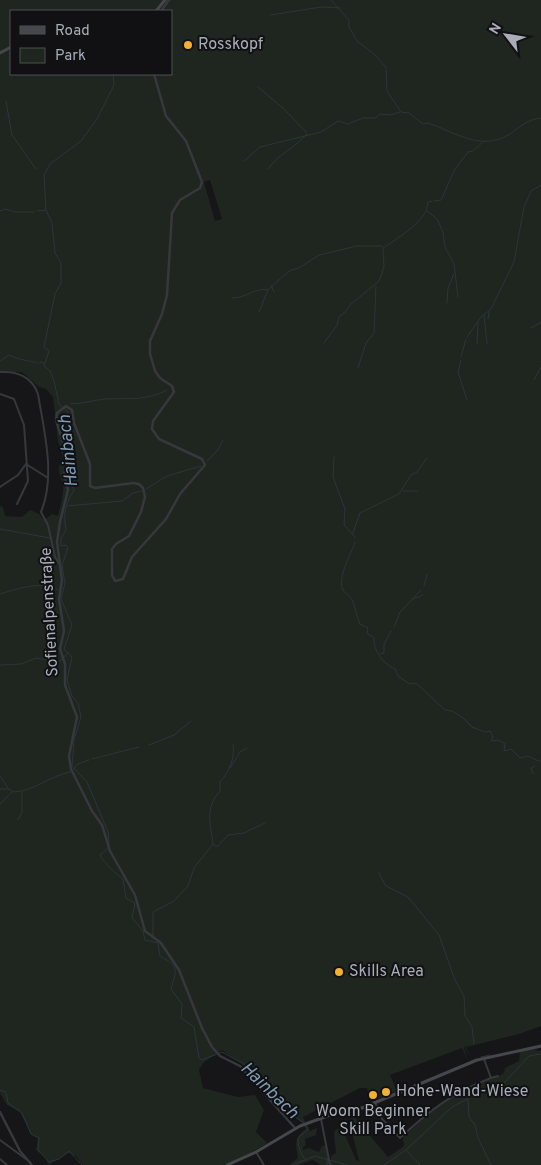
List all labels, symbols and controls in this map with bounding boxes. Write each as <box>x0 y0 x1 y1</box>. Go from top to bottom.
legend <box>10 10 172 75</box>
north arrow <box>481 10 531 60</box>
text: N <box>486 20 506 38</box>
text: Road <box>55 22 90 41</box>
place label: Rosskopf <box>198 35 264 55</box>
marker: Rosskopf <box>182 39 194 51</box>
text: Park <box>55 47 86 66</box>
water label: Hainbach <box>54 413 84 488</box>
street label: Sofienalpenstraße <box>37 547 63 677</box>
place label: Skills Area <box>349 962 424 982</box>
marker: Skills Area <box>333 966 345 978</box>
water label: Hainbach <box>235 1057 303 1125</box>
place label: Hohe-Wand-Wiese <box>396 1082 528 1102</box>
marker: Hohe-Wand-Wiese <box>380 1086 392 1098</box>
marker: Woom Beginner Skill Park <box>367 1089 379 1101</box>
place label: Woom Beginner Skill Park <box>316 1102 430 1140</box>

